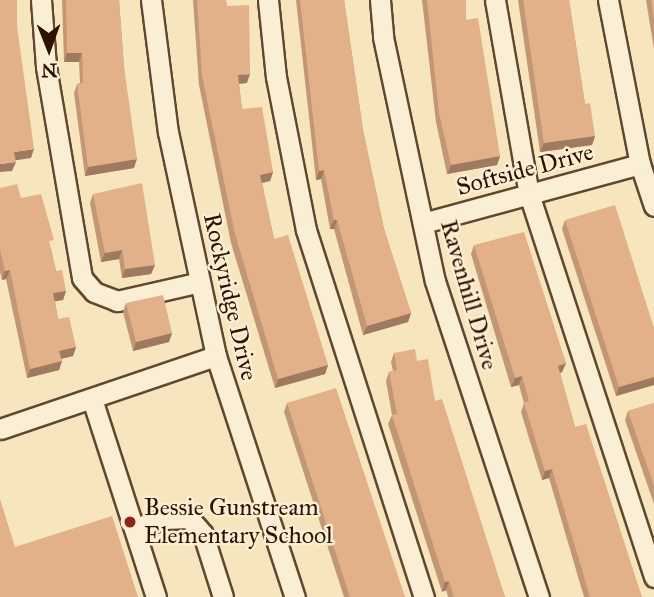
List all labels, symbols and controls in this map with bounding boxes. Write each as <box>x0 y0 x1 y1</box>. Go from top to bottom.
north arrow <box>14 14 84 84</box>
text: N <box>41 59 58 82</box>
street label: Softside Drive <box>453 138 597 202</box>
street label: Rockyridge Drive <box>197 211 263 383</box>
street label: Ravenhill Drive <box>434 217 504 373</box>
place label: Bessie Gunstream Elementary School <box>144 494 333 550</box>
marker: Bessie Gunstream Elementary School <box>122 514 138 530</box>

